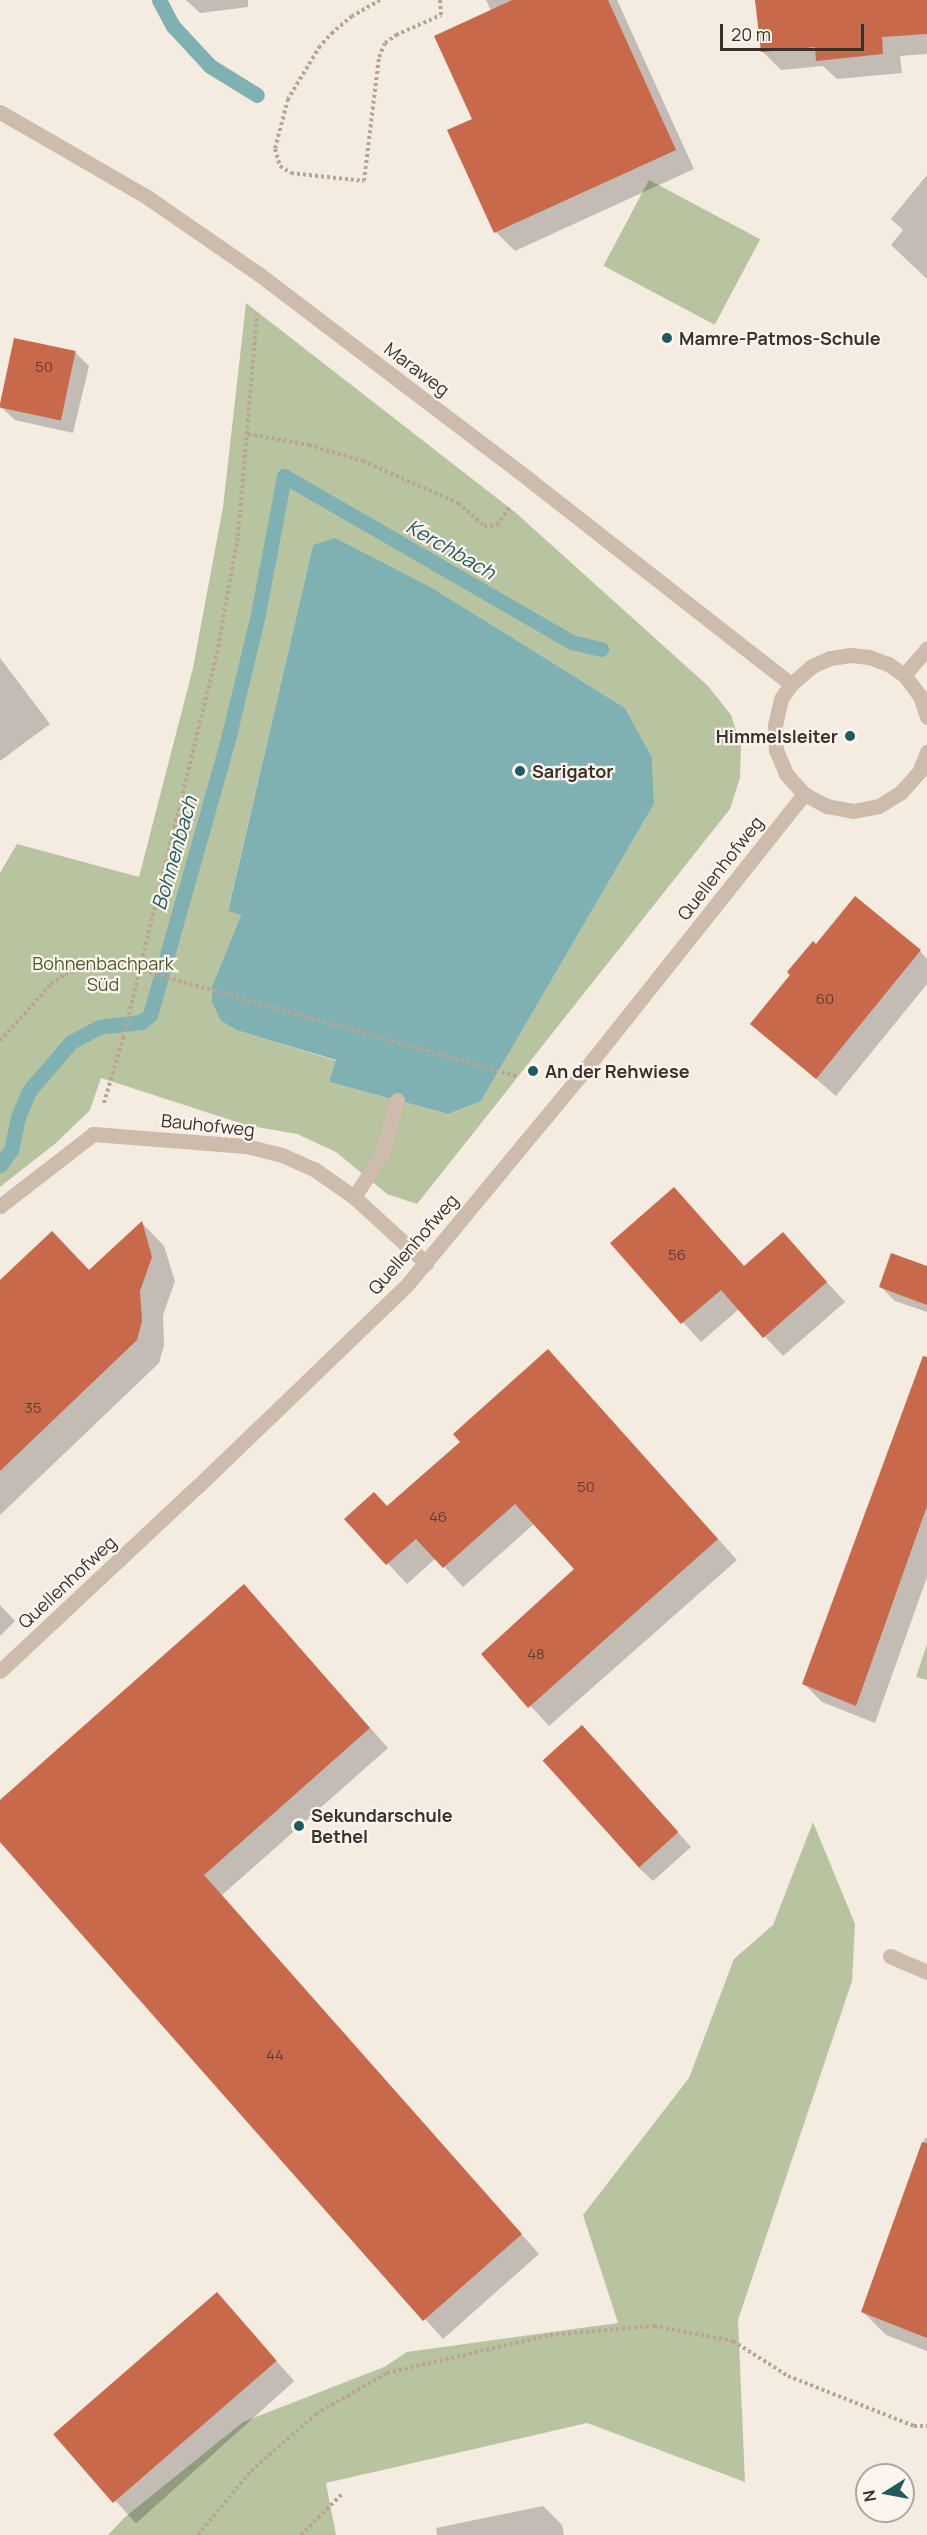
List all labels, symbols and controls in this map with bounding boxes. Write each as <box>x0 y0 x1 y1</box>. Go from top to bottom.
scale bar <box>723 12 867 50</box>
text: 20 m <box>731 22 771 46</box>
place label: Mamre-Patmos-Schule <box>679 327 881 349</box>
marker: Mamre-Patmos-Schule <box>660 331 674 345</box>
street label: Maraweg <box>380 338 454 400</box>
house number: 50 <box>35 358 53 376</box>
water label: Kerchbach <box>402 514 500 584</box>
place label: Himmelsleiter <box>716 725 838 747</box>
marker: Himmelsleiter <box>843 729 857 743</box>
place label: Sarigator <box>532 760 613 782</box>
marker: Sarigator <box>513 764 527 778</box>
water label: Bohnenbach <box>146 793 202 913</box>
street label: Quellenhofweg <box>673 812 767 924</box>
park label: Bohnenbachpark Süd <box>32 953 174 996</box>
house number: 60 <box>816 990 834 1008</box>
place label: An der Rehwiese <box>545 1060 690 1082</box>
marker: An der Rehwiese <box>526 1064 540 1078</box>
street label: Bauhofweg <box>160 1109 256 1141</box>
street label: Quellenhofweg <box>364 1189 462 1299</box>
house number: 56 <box>668 1246 686 1264</box>
house number: 35 <box>25 1399 41 1417</box>
house number: 50 <box>577 1478 595 1496</box>
house number: 46 <box>429 1508 447 1526</box>
street label: Quellenhofweg <box>14 1531 120 1633</box>
house number: 48 <box>527 1645 545 1663</box>
place label: Sekundarschule Bethel <box>311 1805 453 1848</box>
marker: Sekundarschule Bethel <box>292 1819 306 1833</box>
house number: 44 <box>266 2046 284 2064</box>
north arrow <box>855 2463 915 2523</box>
text: N <box>857 2488 881 2504</box>

